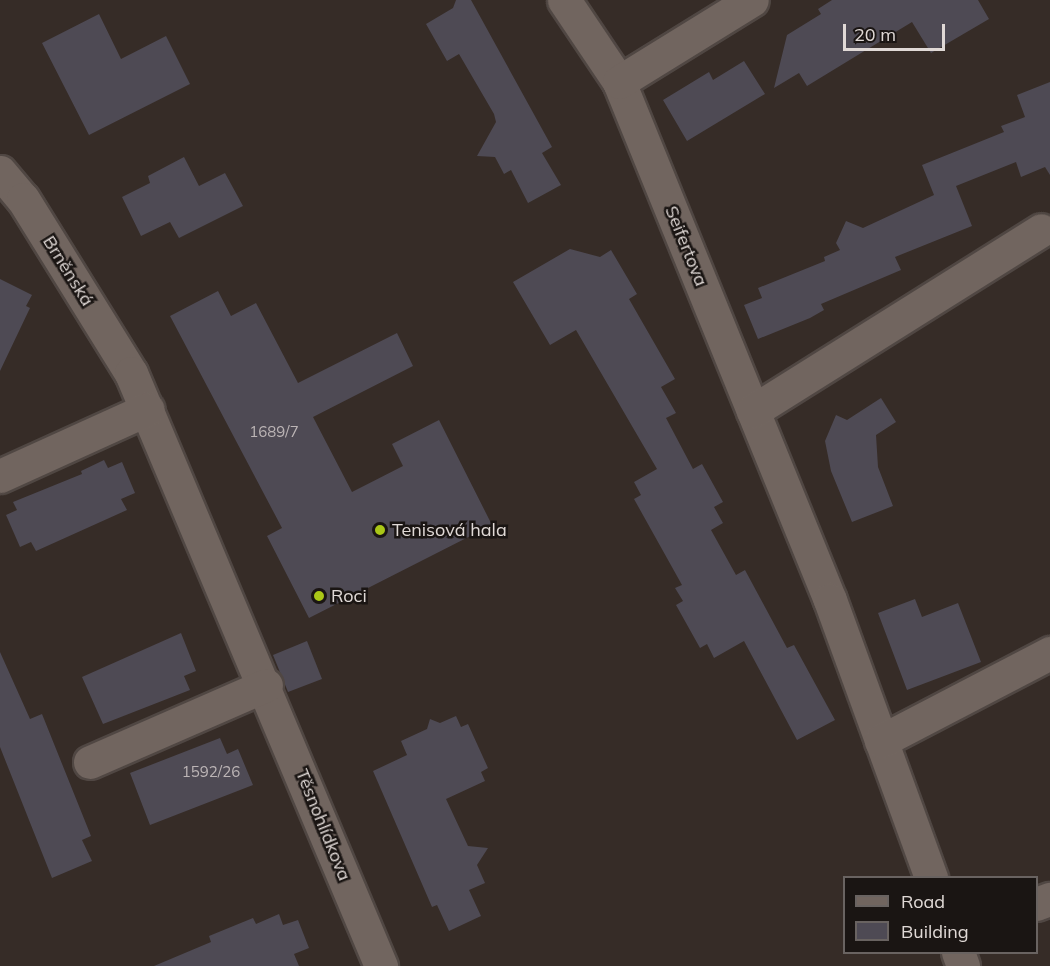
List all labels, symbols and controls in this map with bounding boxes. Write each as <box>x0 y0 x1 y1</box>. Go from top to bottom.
scale bar <box>846 12 948 50</box>
text: 20 m <box>854 23 896 46</box>
street label: Seifertova <box>660 203 712 289</box>
street label: Brněnská <box>38 232 98 310</box>
house number: 1689/7 <box>249 423 299 441</box>
place label: Tenisová hala <box>392 519 507 541</box>
marker: Tenisová hala <box>373 523 387 537</box>
place label: Roci <box>331 585 367 607</box>
marker: Roci <box>312 589 326 603</box>
house number: 1592/26 <box>182 763 240 781</box>
street label: Těsnohlídkova <box>291 766 355 884</box>
legend <box>843 876 1038 954</box>
text: Road <box>901 890 945 913</box>
text: Building <box>901 920 969 943</box>

